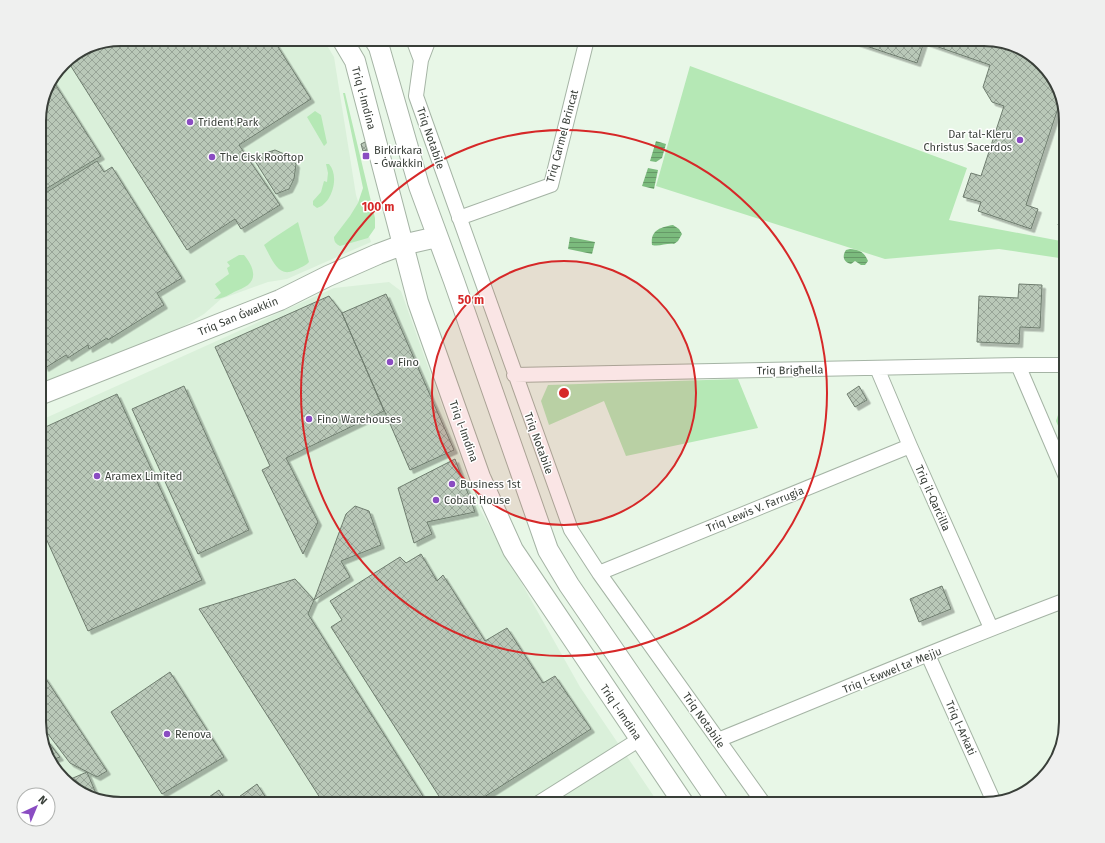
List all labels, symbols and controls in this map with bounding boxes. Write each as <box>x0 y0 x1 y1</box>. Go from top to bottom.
street label: Triq l-Imdina <box>349 65 378 131</box>
street label: Triq Carmel Brincat <box>544 88 581 184</box>
street label: Triq Notabile <box>414 105 447 171</box>
place label: Trident Park <box>198 116 259 129</box>
marker: Trident Park <box>185 117 195 127</box>
place label: Dar tal-Kleru Christus Sacerdos <box>924 128 1012 154</box>
marker: Dar tal-Kleru Christus Sacerdos <box>1015 135 1025 145</box>
place label: Birkirkara - Ġwakkin <box>374 144 423 170</box>
place label: The Cisk Rooftop <box>220 151 304 164</box>
marker: Birkirkara - Ġwakkin <box>361 151 371 161</box>
marker: The Cisk Rooftop <box>207 152 217 162</box>
text: 100 m <box>362 200 394 214</box>
text: 50 m <box>458 293 484 307</box>
street label: Triq San Ġwakkin <box>196 294 280 338</box>
place label: Fino <box>398 356 419 369</box>
marker: Fino <box>385 357 395 367</box>
street label: Triq Brigħella <box>756 363 824 378</box>
centre of rings <box>557 386 571 400</box>
street label: Triq l-Imdina <box>446 399 481 464</box>
street label: Triq Notabile <box>521 410 556 476</box>
place label: Fino Warehouses <box>317 413 401 426</box>
marker: Fino Warehouses <box>304 414 314 424</box>
street label: Triq il-Qarċilla <box>912 463 953 533</box>
place label: Aramex Limited <box>105 470 182 483</box>
marker: Aramex Limited <box>92 471 102 481</box>
place label: Business 1st <box>460 478 521 491</box>
marker: Business 1st <box>447 479 457 489</box>
street label: Triq Lewis V. Farrugia <box>705 484 806 535</box>
place label: Cobalt House <box>444 494 510 507</box>
marker: Cobalt House <box>431 495 441 505</box>
street label: Triq l-Ewwel ta' Mejju <box>841 645 944 696</box>
street label: Triq l-Imdina <box>597 682 644 743</box>
street label: Triq Notabile <box>680 690 728 751</box>
street label: Triq l-Arkati <box>943 699 978 758</box>
place label: Renova <box>175 728 212 741</box>
marker: Renova <box>162 729 172 739</box>
north arrow <box>16 787 56 827</box>
text: N <box>35 793 50 807</box>

